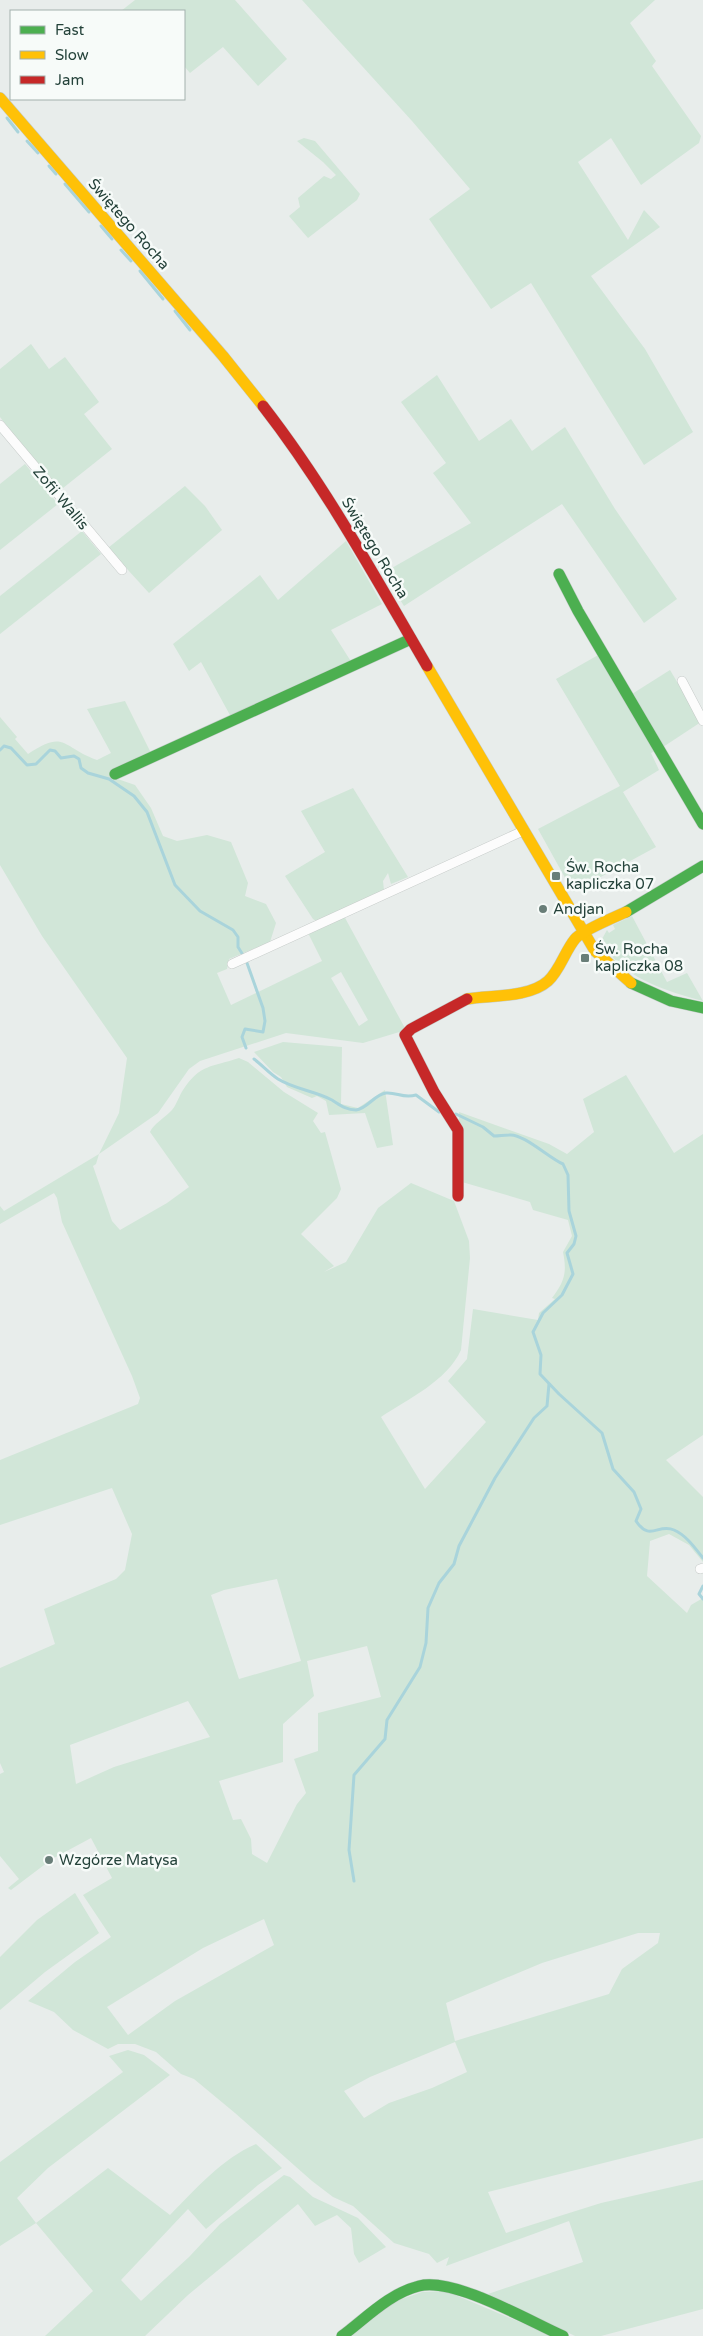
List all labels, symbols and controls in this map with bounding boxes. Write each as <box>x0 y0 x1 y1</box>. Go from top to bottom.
legend <box>10 10 185 100</box>
text: Fast <box>55 21 85 39</box>
text: Slow <box>55 46 89 64</box>
text: Jam <box>55 71 84 89</box>
street label: Świętego Rocha <box>85 175 173 273</box>
street label: Zofii Wallis <box>29 463 93 533</box>
street label: Świętego Rocha <box>338 494 412 602</box>
place label: Św. Rocha kapliczka 07 <box>566 858 654 893</box>
marker: Św. Rocha kapliczka 07 <box>550 870 562 882</box>
place label: Andjan <box>553 900 604 918</box>
marker: Andjan <box>537 903 549 915</box>
place label: Św. Rocha kapliczka 08 <box>595 940 683 975</box>
marker: Św. Rocha kapliczka 08 <box>579 952 591 964</box>
place label: Wzgórze Matysa <box>59 1851 178 1869</box>
marker: Wzgórze Matysa <box>43 1854 55 1866</box>

